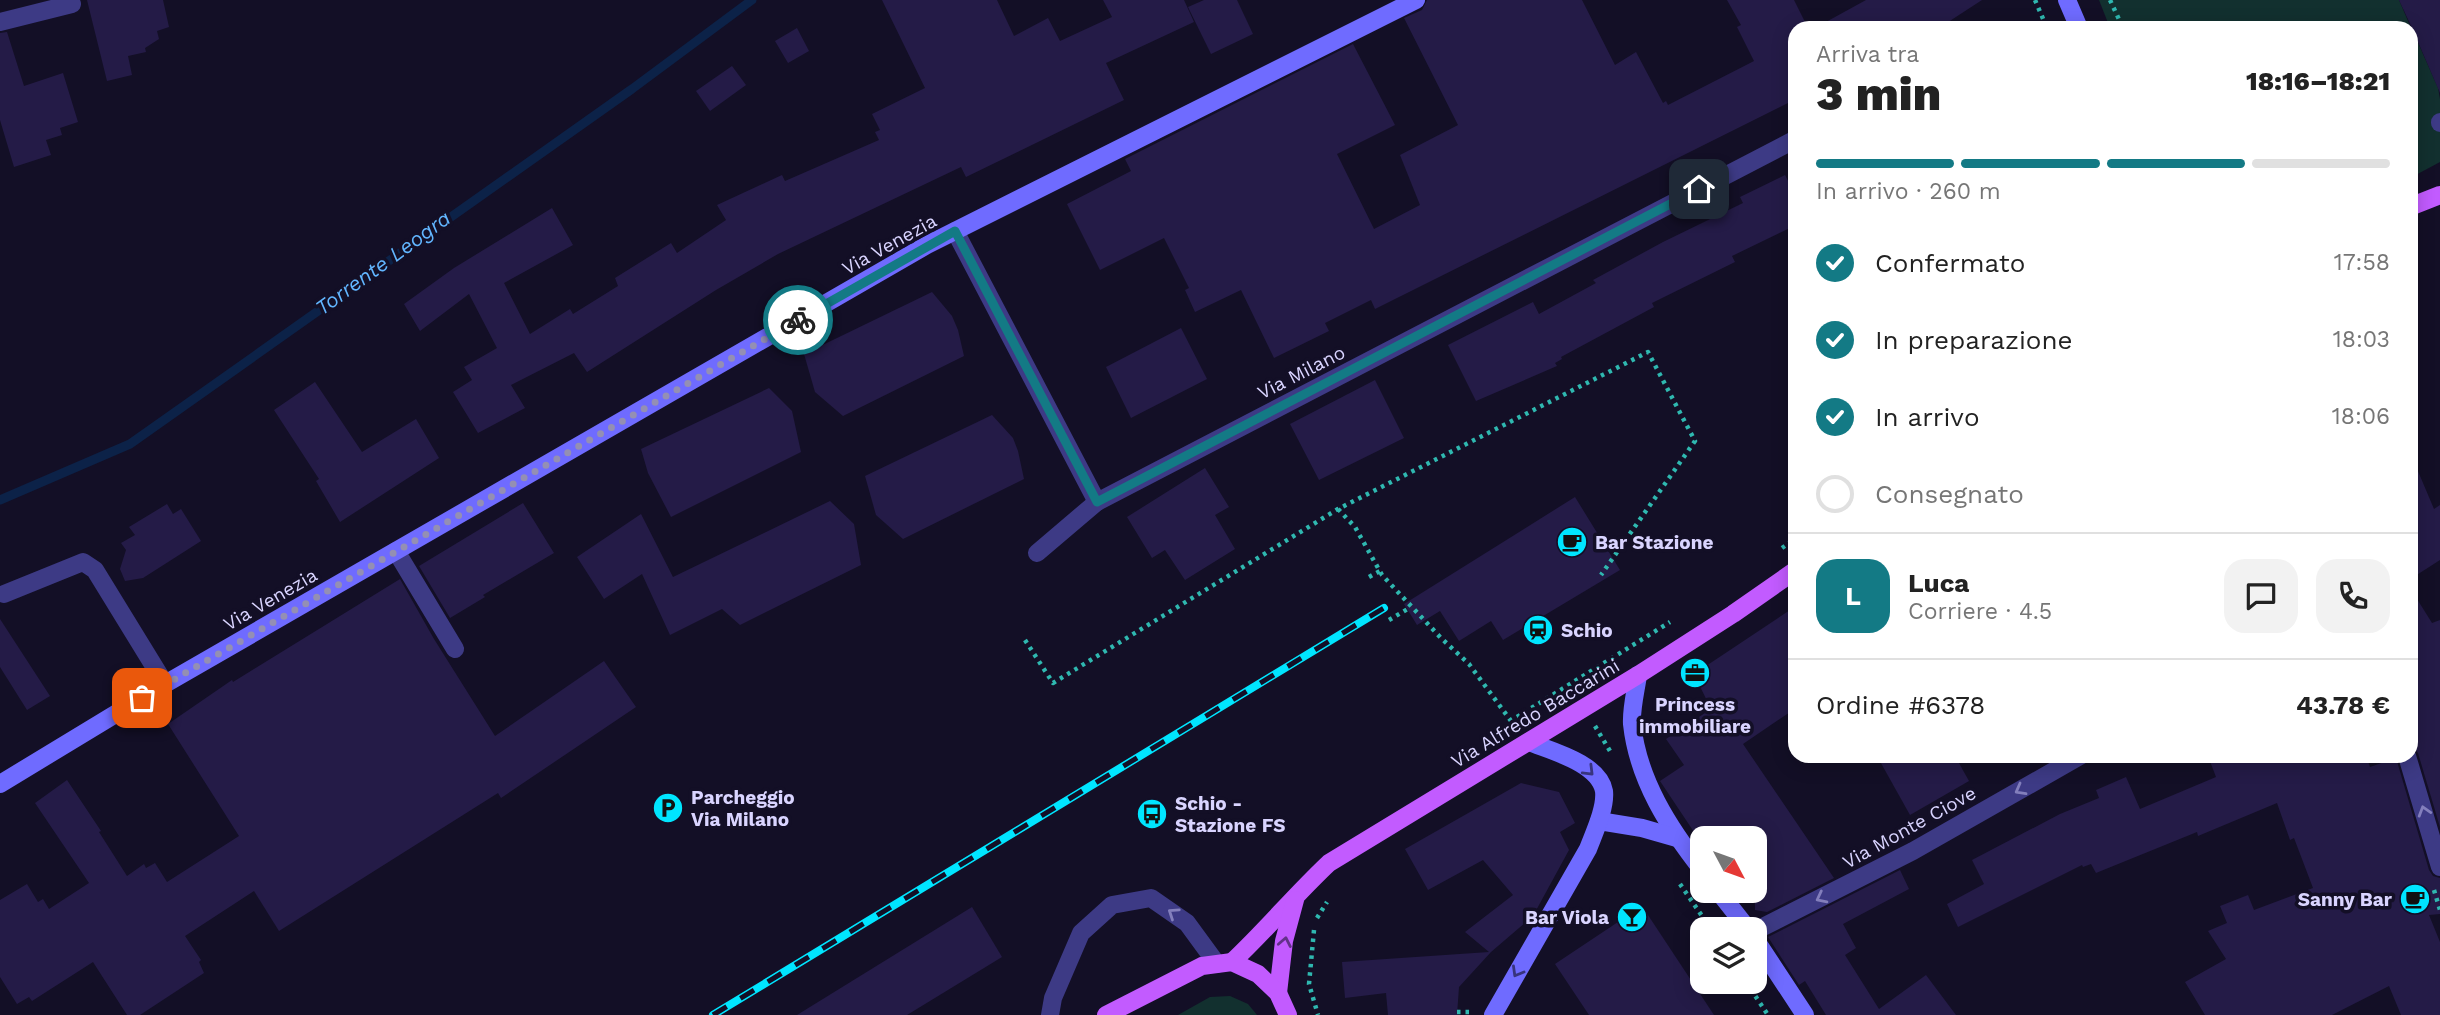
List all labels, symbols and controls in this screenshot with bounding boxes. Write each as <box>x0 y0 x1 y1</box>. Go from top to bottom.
text: Arriva tra <box>1816 41 1919 68</box>
text: 18:16–18:21 <box>2246 66 2390 96</box>
text: 3 min <box>1816 67 1941 121</box>
pin <box>1669 159 1729 219</box>
icon: home <box>1680 170 1718 208</box>
text: In arrivo · 260 m <box>1816 178 2001 205</box>
water label: Torrente Leogra <box>310 205 455 320</box>
street label: Via Venezia <box>838 209 941 280</box>
icon: check <box>1816 244 1854 282</box>
text: Confermato <box>1875 248 2025 278</box>
text: 17:58 <box>2334 249 2390 276</box>
courier <box>763 285 833 355</box>
icon: bike <box>779 301 817 339</box>
icon: check <box>1816 321 1854 359</box>
text: In preparazione <box>1875 325 2073 355</box>
text: 18:03 <box>2333 326 2390 353</box>
street label: Via Milano <box>1254 341 1349 404</box>
icon: check <box>1816 398 1854 436</box>
text: In arrivo <box>1875 402 1980 432</box>
text: 18:06 <box>2332 403 2390 430</box>
text: Consegnato <box>1875 479 2024 509</box>
cafe icon: Bar Stazione <box>1555 525 1589 559</box>
place label: Bar Stazione <box>1595 531 1714 554</box>
button: chat <box>2224 559 2298 633</box>
button: phone <box>2316 559 2390 633</box>
street label: Via Venezia <box>219 563 321 636</box>
text: Luca <box>1908 568 1969 598</box>
text: L <box>1845 581 1861 611</box>
text: Corriere · 4.5 <box>1908 598 2052 625</box>
station icon: Schio <box>1521 613 1555 647</box>
place label: Schio <box>1561 619 1613 642</box>
street label: Via Alfredo Baccarini <box>1447 654 1624 773</box>
office icon: Princess immobiliare <box>1678 656 1712 690</box>
pin <box>112 668 172 728</box>
icon: bag <box>123 679 161 717</box>
text: Ordine #6378 <box>1816 690 1985 720</box>
text: 43.78 € <box>2296 690 2390 720</box>
place label: Princess immobiliare <box>1639 693 1751 738</box>
one-way arrow <box>1580 763 1593 776</box>
street label: Via Monte Ciove <box>1839 781 1980 874</box>
one-way arrow <box>2015 782 2028 795</box>
place label: Parcheggio Via Milano <box>691 786 795 831</box>
parking icon: Parcheggio Via Milano <box>651 791 685 825</box>
place label: Schio - Stazione FS <box>1175 792 1286 837</box>
bus stop icon: Schio - Stazione FS <box>1135 797 1169 831</box>
one-way arrow <box>2417 806 2432 818</box>
north arrow <box>1690 826 1768 903</box>
map controls <box>1690 826 1767 994</box>
cafe icon: Sanny Bar <box>2398 882 2432 916</box>
place label: Sanny Bar <box>2298 888 2393 911</box>
one-way arrow <box>1816 890 1828 904</box>
bar icon: Bar Viola <box>1615 900 1649 934</box>
place label: Bar Viola <box>1525 906 1609 929</box>
one-way arrow <box>1168 909 1181 921</box>
button: layers <box>1690 917 1767 994</box>
one-way arrow <box>1276 936 1291 948</box>
one-way arrow <box>1512 964 1525 977</box>

